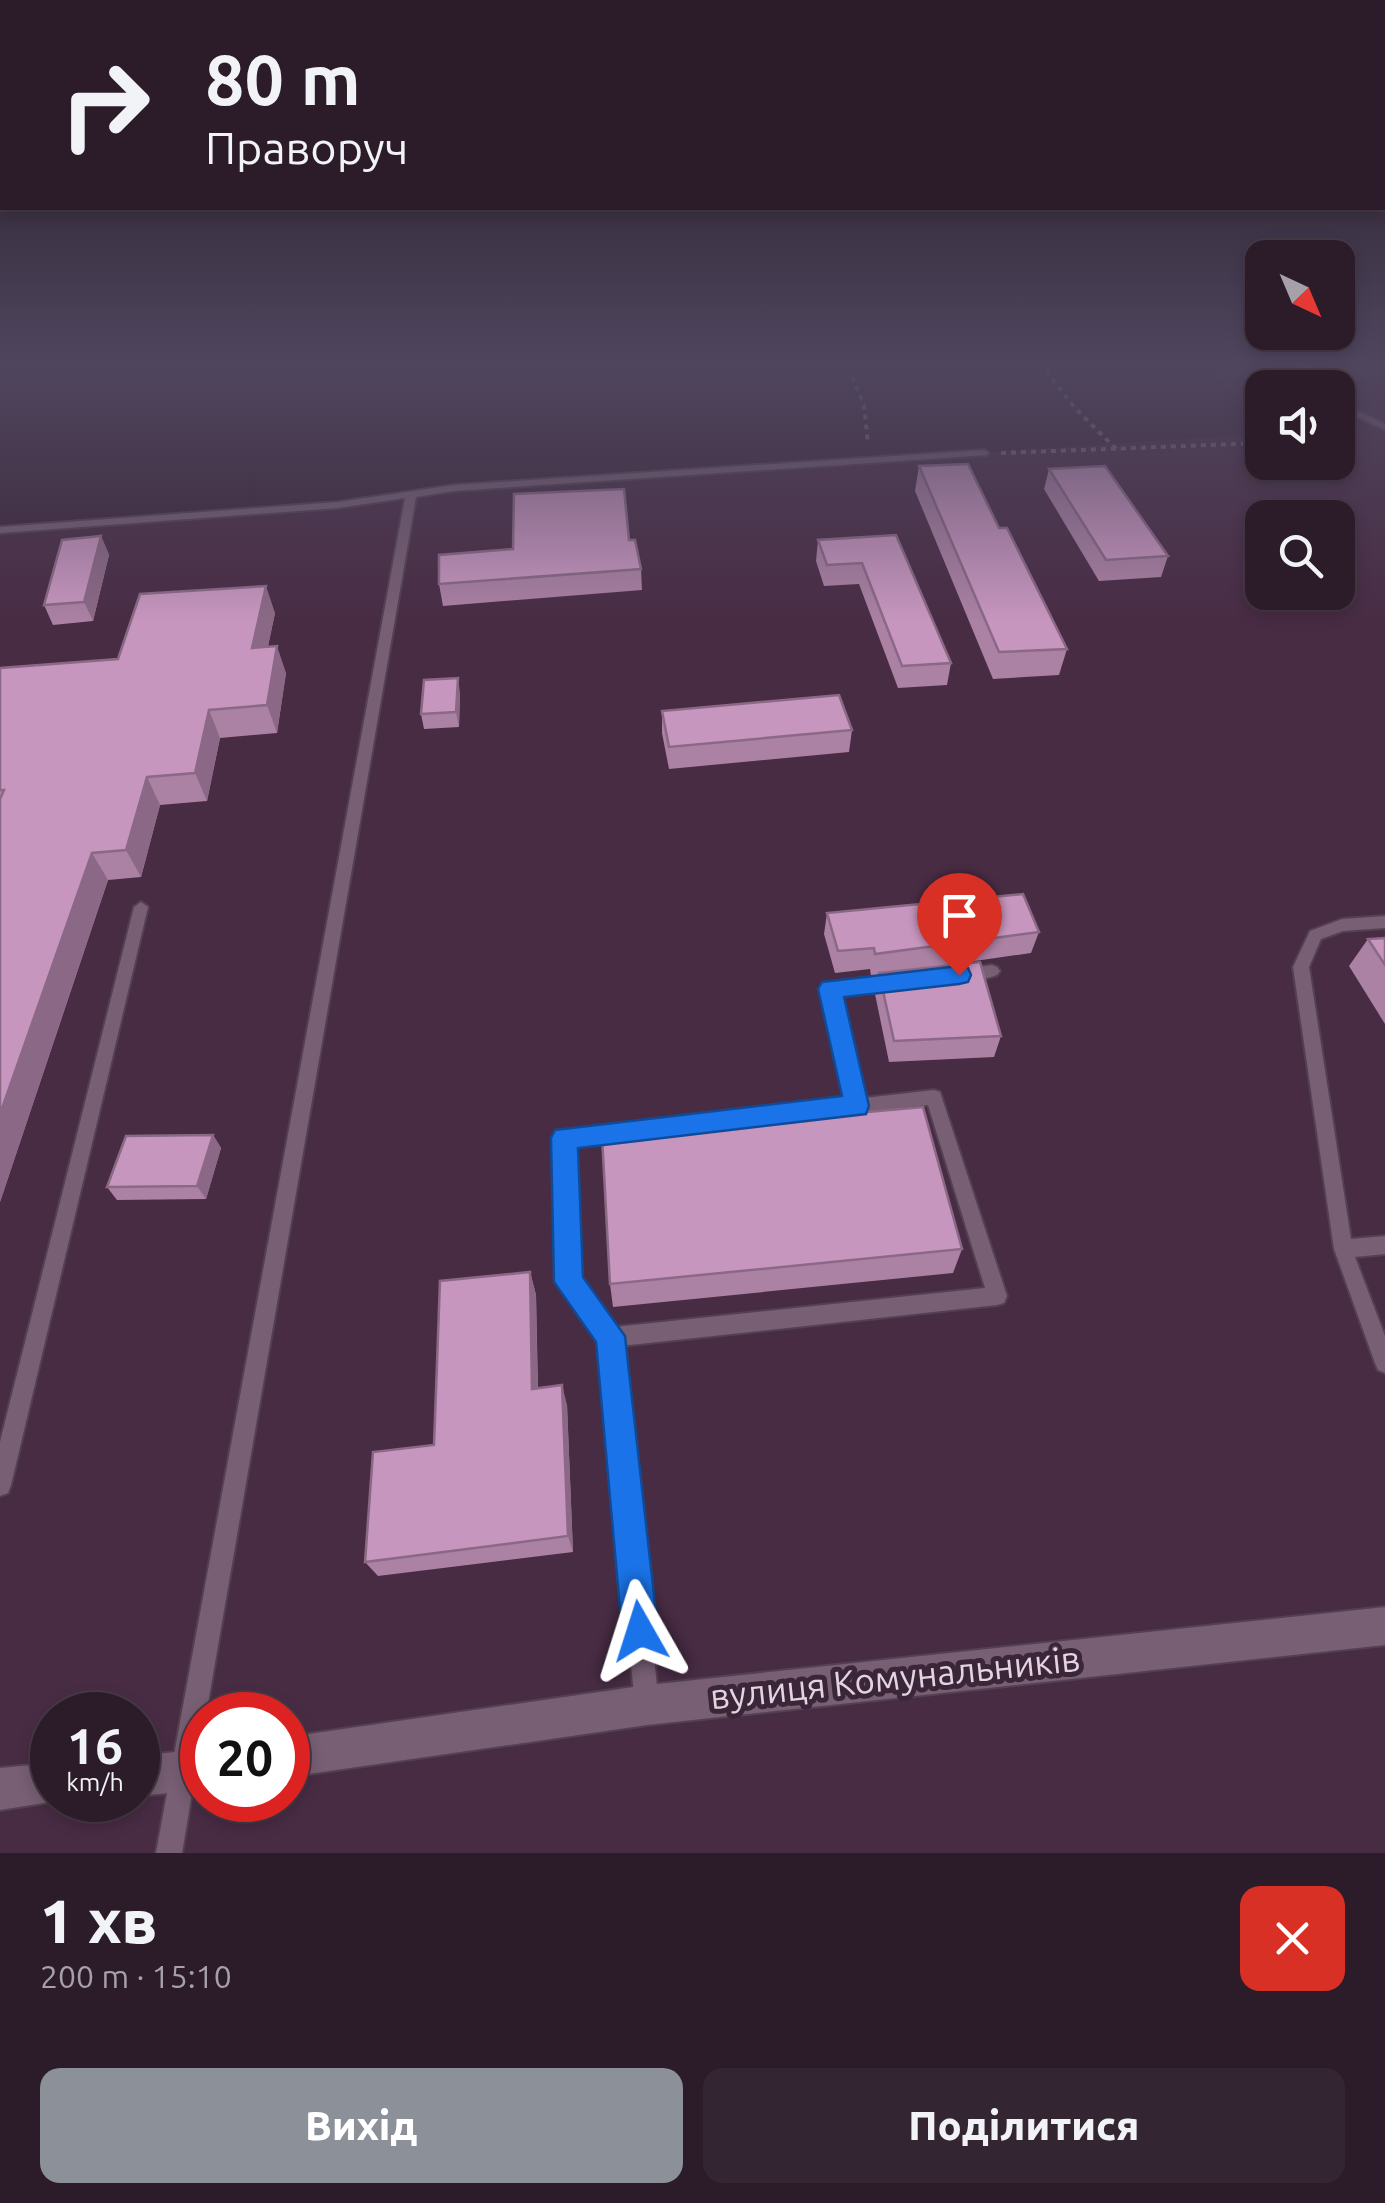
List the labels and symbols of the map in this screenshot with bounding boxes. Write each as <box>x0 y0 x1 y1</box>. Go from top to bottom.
north arrow <box>1245 240 1355 350</box>
pin <box>917 873 1002 976</box>
position arrow <box>588 1579 692 1683</box>
street label: вулиця Комунальників <box>708 1638 1082 1716</box>
speed limit sign: 20 <box>180 1692 310 1822</box>

